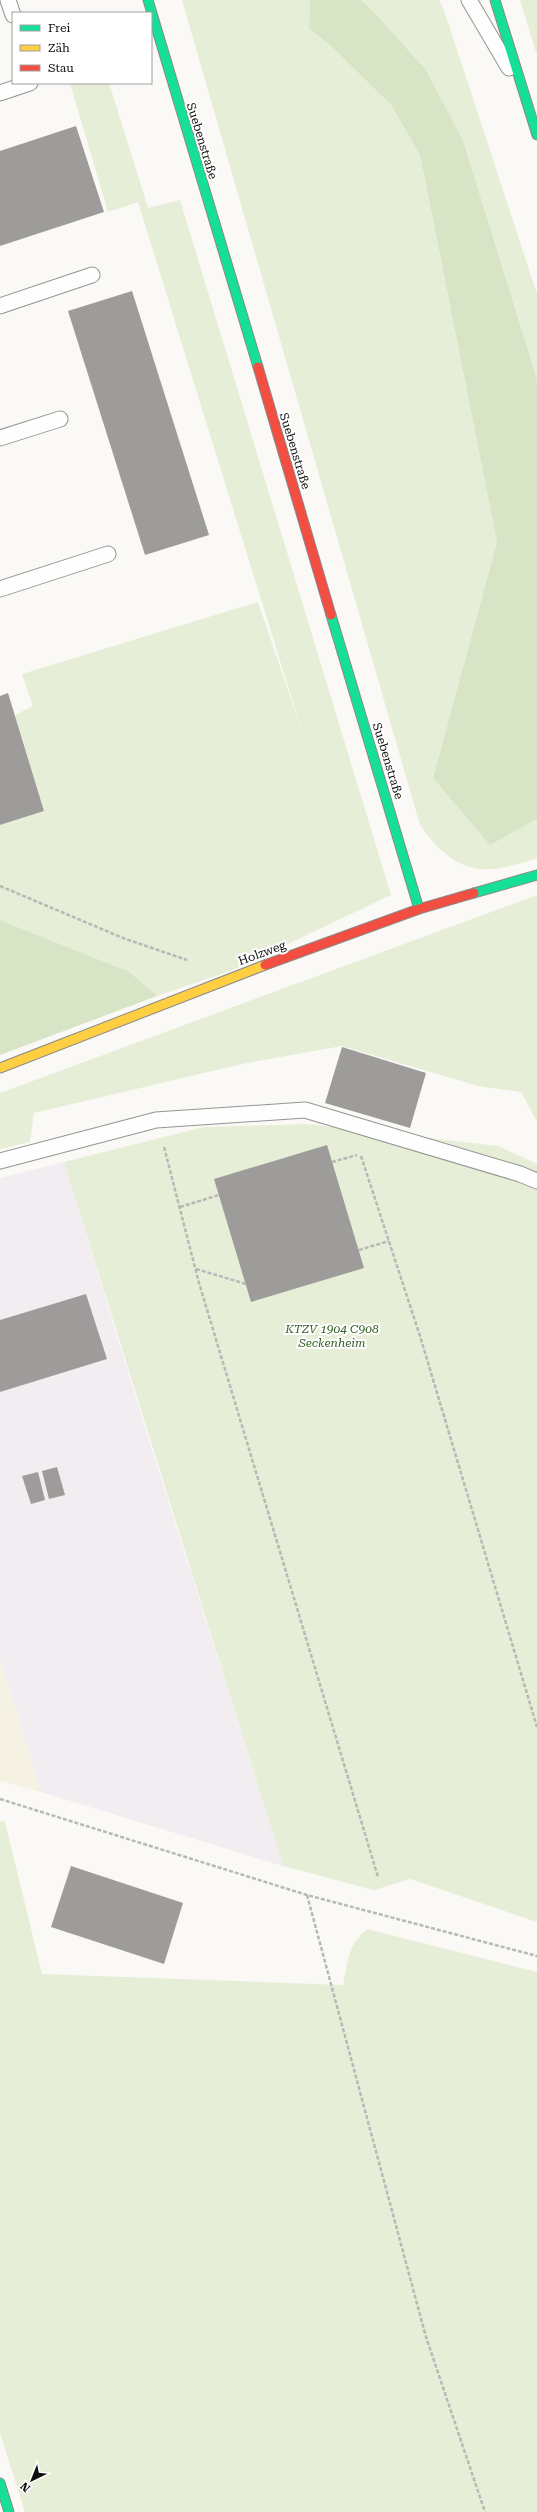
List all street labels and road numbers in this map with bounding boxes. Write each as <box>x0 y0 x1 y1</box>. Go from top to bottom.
street label: Suebenstraße <box>184 101 220 181</box>
street label: Suebenstraße <box>277 411 313 491</box>
street label: Suebenstraße <box>370 721 406 801</box>
street label: Holzweg <box>236 938 288 968</box>

